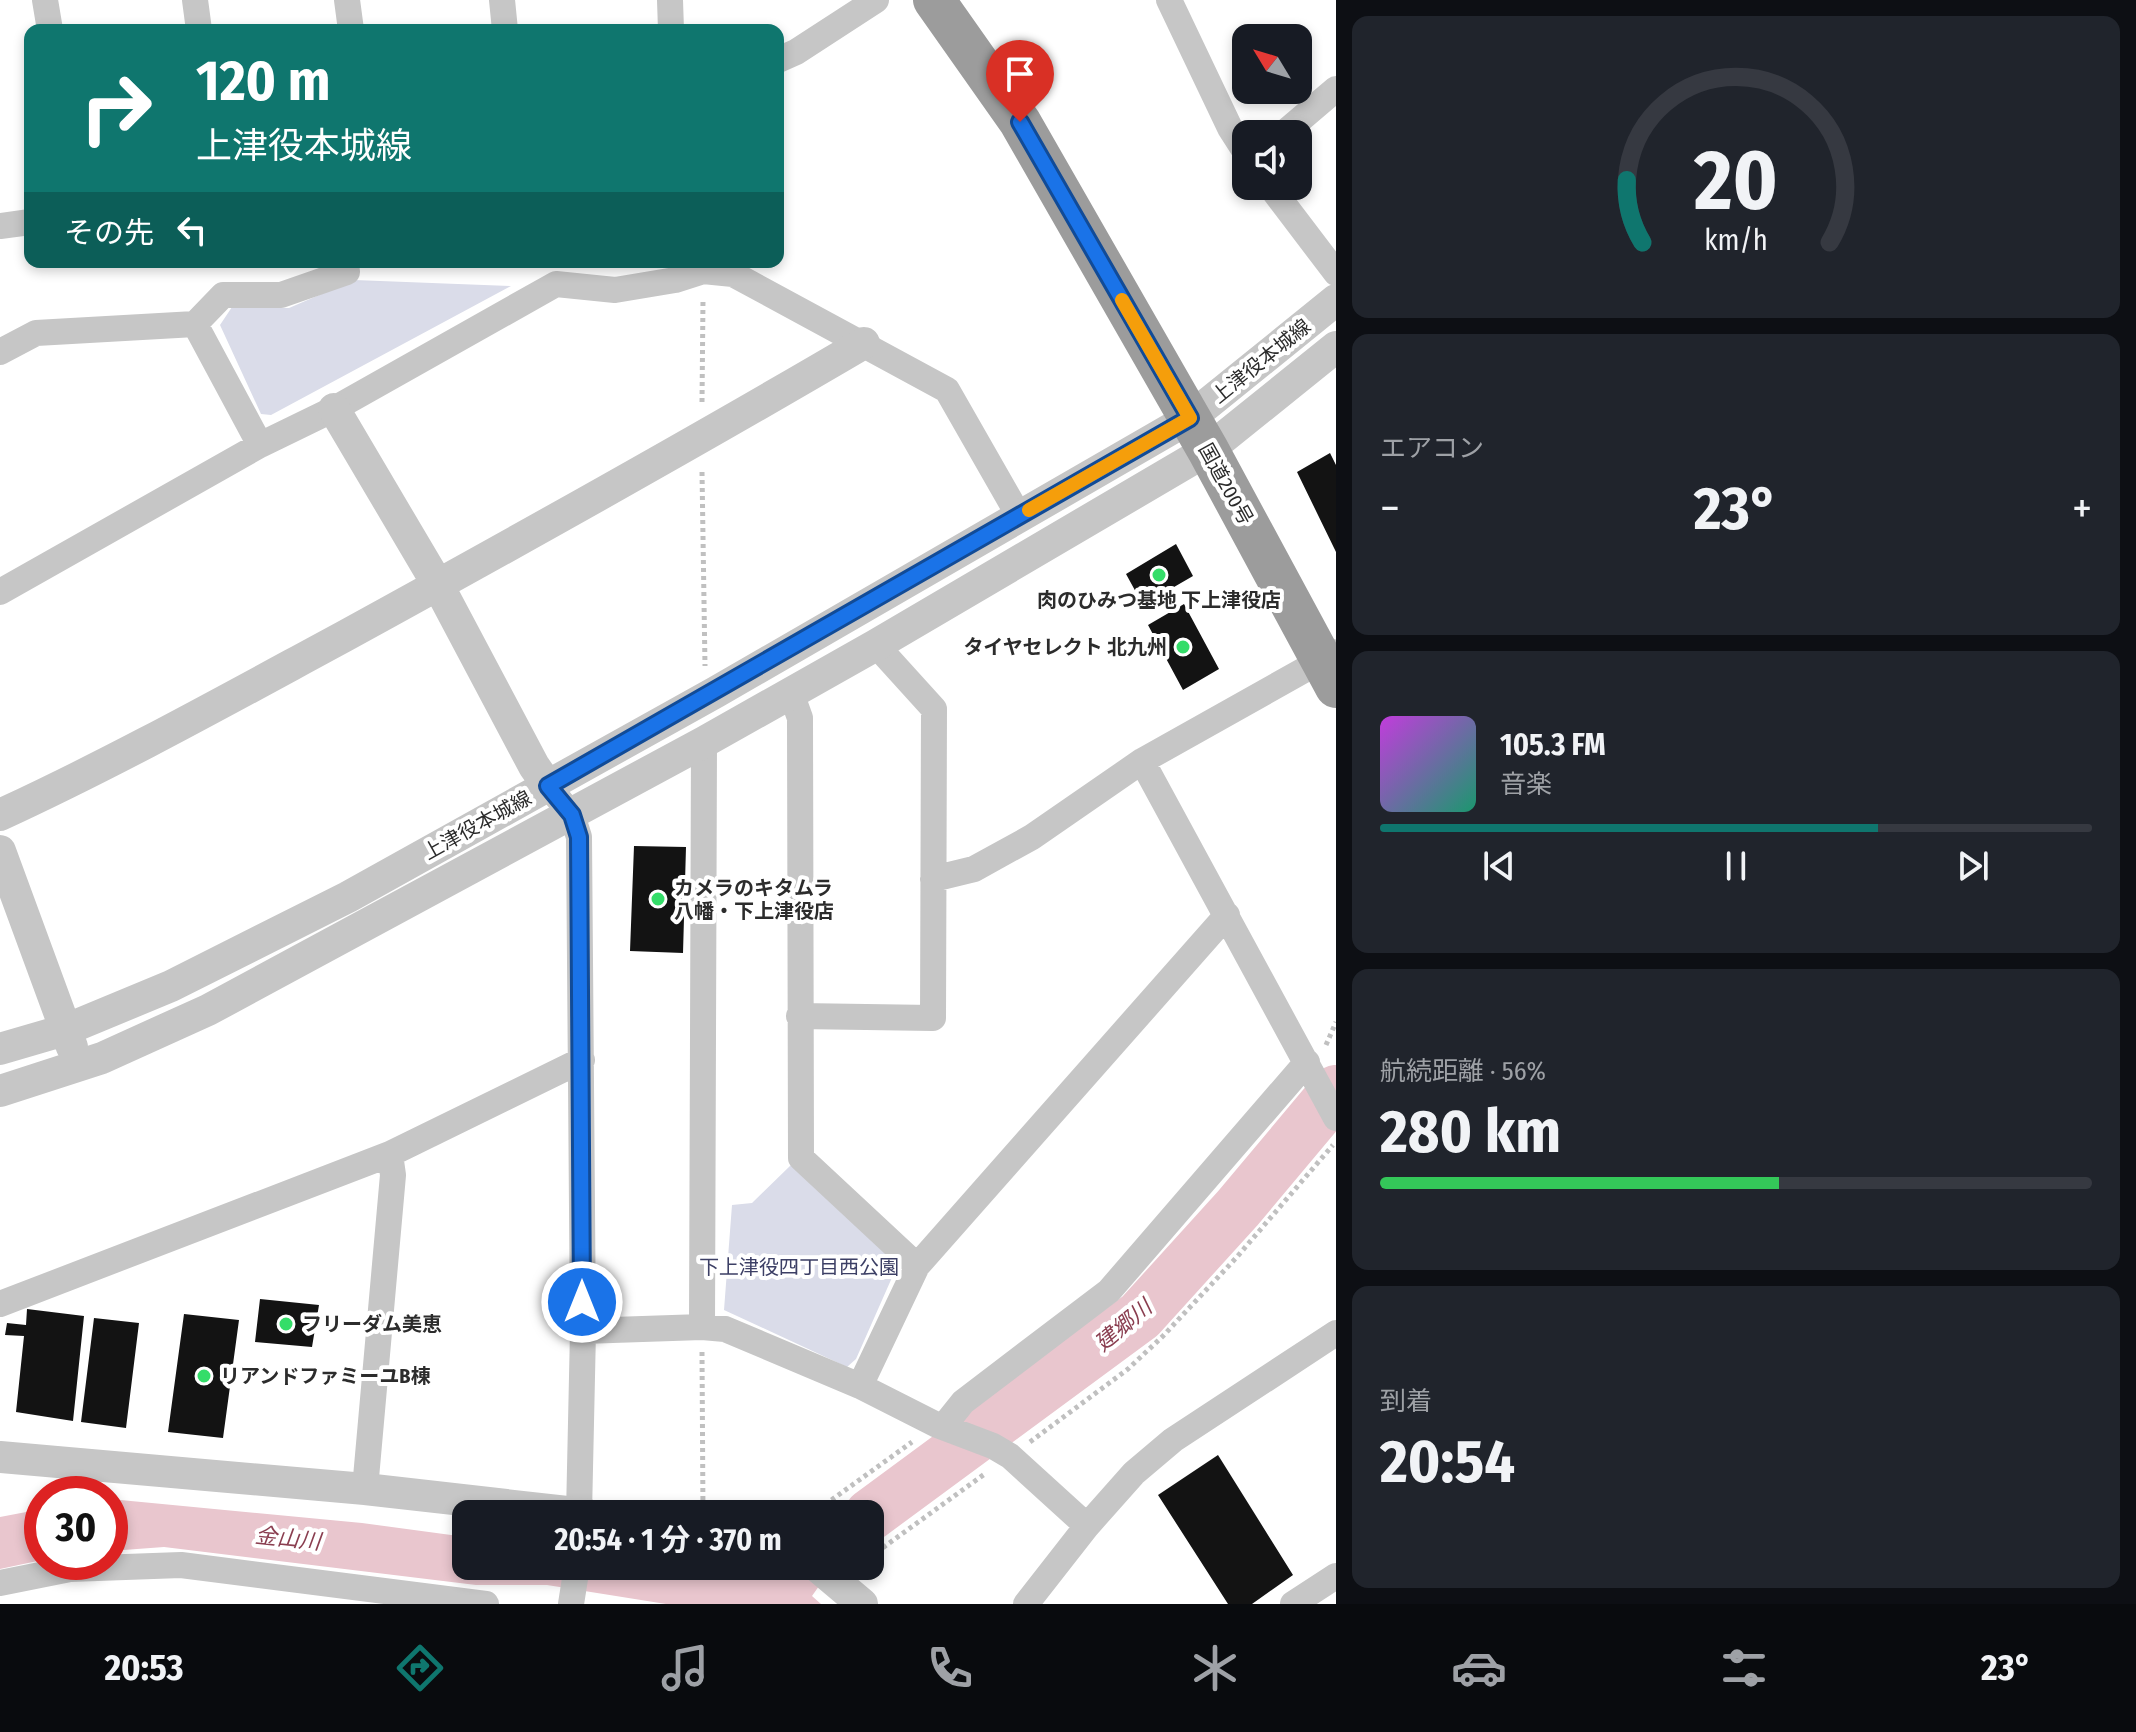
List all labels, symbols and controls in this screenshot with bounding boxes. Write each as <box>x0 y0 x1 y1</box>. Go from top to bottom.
north arrow <box>1232 24 1312 104</box>
map controls <box>1232 24 1312 200</box>
pin <box>986 40 1054 122</box>
text: 120 m <box>196 48 331 115</box>
icon: arrive <box>998 52 1042 96</box>
icon: right <box>64 56 168 160</box>
button: sound <box>1232 120 1312 200</box>
text: 上津役本城線 <box>196 124 412 168</box>
text: 20 <box>1693 130 1778 230</box>
icon: left <box>170 208 214 252</box>
text: その先 <box>64 215 154 251</box>
text: km/h <box>1704 223 1768 258</box>
street label: 上津役本城線 <box>1207 314 1315 408</box>
text: エアコン <box>1380 433 1484 464</box>
street label: 国道200号 <box>1194 439 1258 529</box>
text: 23° <box>1694 473 1778 545</box>
text: − <box>1380 482 1400 535</box>
text: + <box>2072 482 2092 535</box>
marker: 肉のひみつ基地 下上津役店 <box>1150 566 1168 584</box>
place label: 肉のひみつ基地 下上津役店 <box>1037 588 1281 612</box>
place label: タイヤセレクト 北九州 <box>963 635 1167 659</box>
marker: タイヤセレクト 北九州 <box>1174 638 1192 656</box>
text: 105.3 FM <box>1500 727 1606 763</box>
text: 音楽 <box>1500 769 1552 800</box>
street label: 上津役本城線 <box>419 785 535 865</box>
icon: previous <box>1477 844 1521 888</box>
icon: pause <box>1714 844 1758 888</box>
icon: next <box>1951 844 1995 888</box>
place label: カメラのキタムラ 八幡・下上津役店 <box>674 876 834 923</box>
marker: カメラのキタムラ 八幡・下上津役店 <box>649 890 667 908</box>
text: 航続距離 · 56% <box>1380 1056 1546 1087</box>
text: 280 km <box>1380 1096 1561 1168</box>
park label: 下上津役四丁目西公園 <box>699 1255 899 1279</box>
position arrow <box>540 1260 624 1344</box>
water label: 建郷川 <box>1089 1293 1159 1357</box>
place label: フリーダム美恵 <box>302 1312 442 1336</box>
marker: フリーダム美恵 <box>277 1315 295 1333</box>
place label: リアンドファミーユB棟 <box>220 1364 430 1388</box>
marker: リアンドファミーユB棟 <box>195 1367 213 1385</box>
text: 到着 <box>1380 1386 1432 1417</box>
text: 20:54 <box>1380 1426 1515 1498</box>
speed limit sign: 30 <box>24 1476 128 1580</box>
water label: 金山川 <box>254 1522 324 1556</box>
text: 20:54 · 1 分 · 370 m <box>554 1522 782 1558</box>
icon: directions <box>392 1640 448 1696</box>
icon: music <box>657 1640 713 1696</box>
icon: phone <box>922 1640 978 1696</box>
icon: climate <box>1187 1640 1243 1696</box>
icon: car <box>1451 1640 1507 1696</box>
icon: filters <box>1716 1640 1772 1696</box>
text: 20:53 <box>104 1646 184 1690</box>
text: 23° <box>1981 1646 2032 1690</box>

